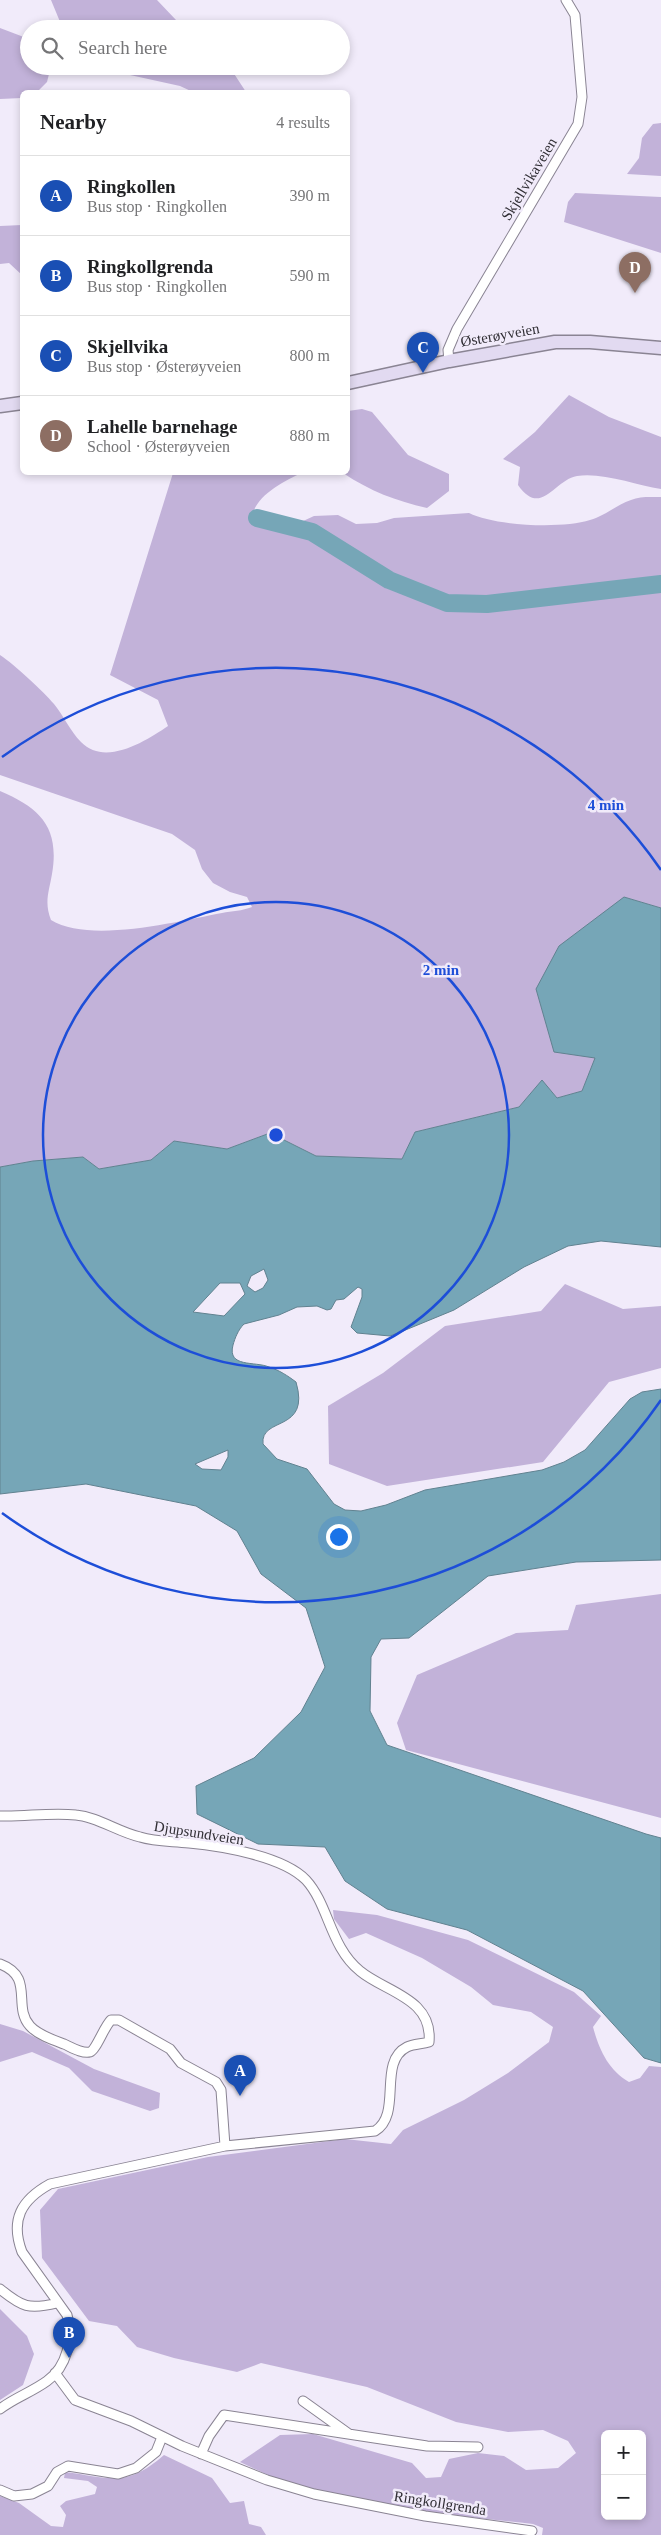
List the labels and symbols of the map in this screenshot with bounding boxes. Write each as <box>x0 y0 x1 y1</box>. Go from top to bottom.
street label: Skjellvikaveien <box>498 134 560 223</box>
pin: D <box>619 252 651 293</box>
street label: Østerøyveien <box>459 320 541 350</box>
pin: C <box>407 332 439 373</box>
text: 4 min <box>588 797 625 813</box>
text: 2 min <box>423 962 460 978</box>
centre of rings <box>267 1126 285 1144</box>
your location <box>326 1524 352 1550</box>
street label: Djupsundveien <box>153 1818 246 1848</box>
pin: A <box>224 2055 256 2096</box>
pin: B <box>53 2317 85 2358</box>
street label: Ringkollgrenda <box>393 2488 488 2518</box>

